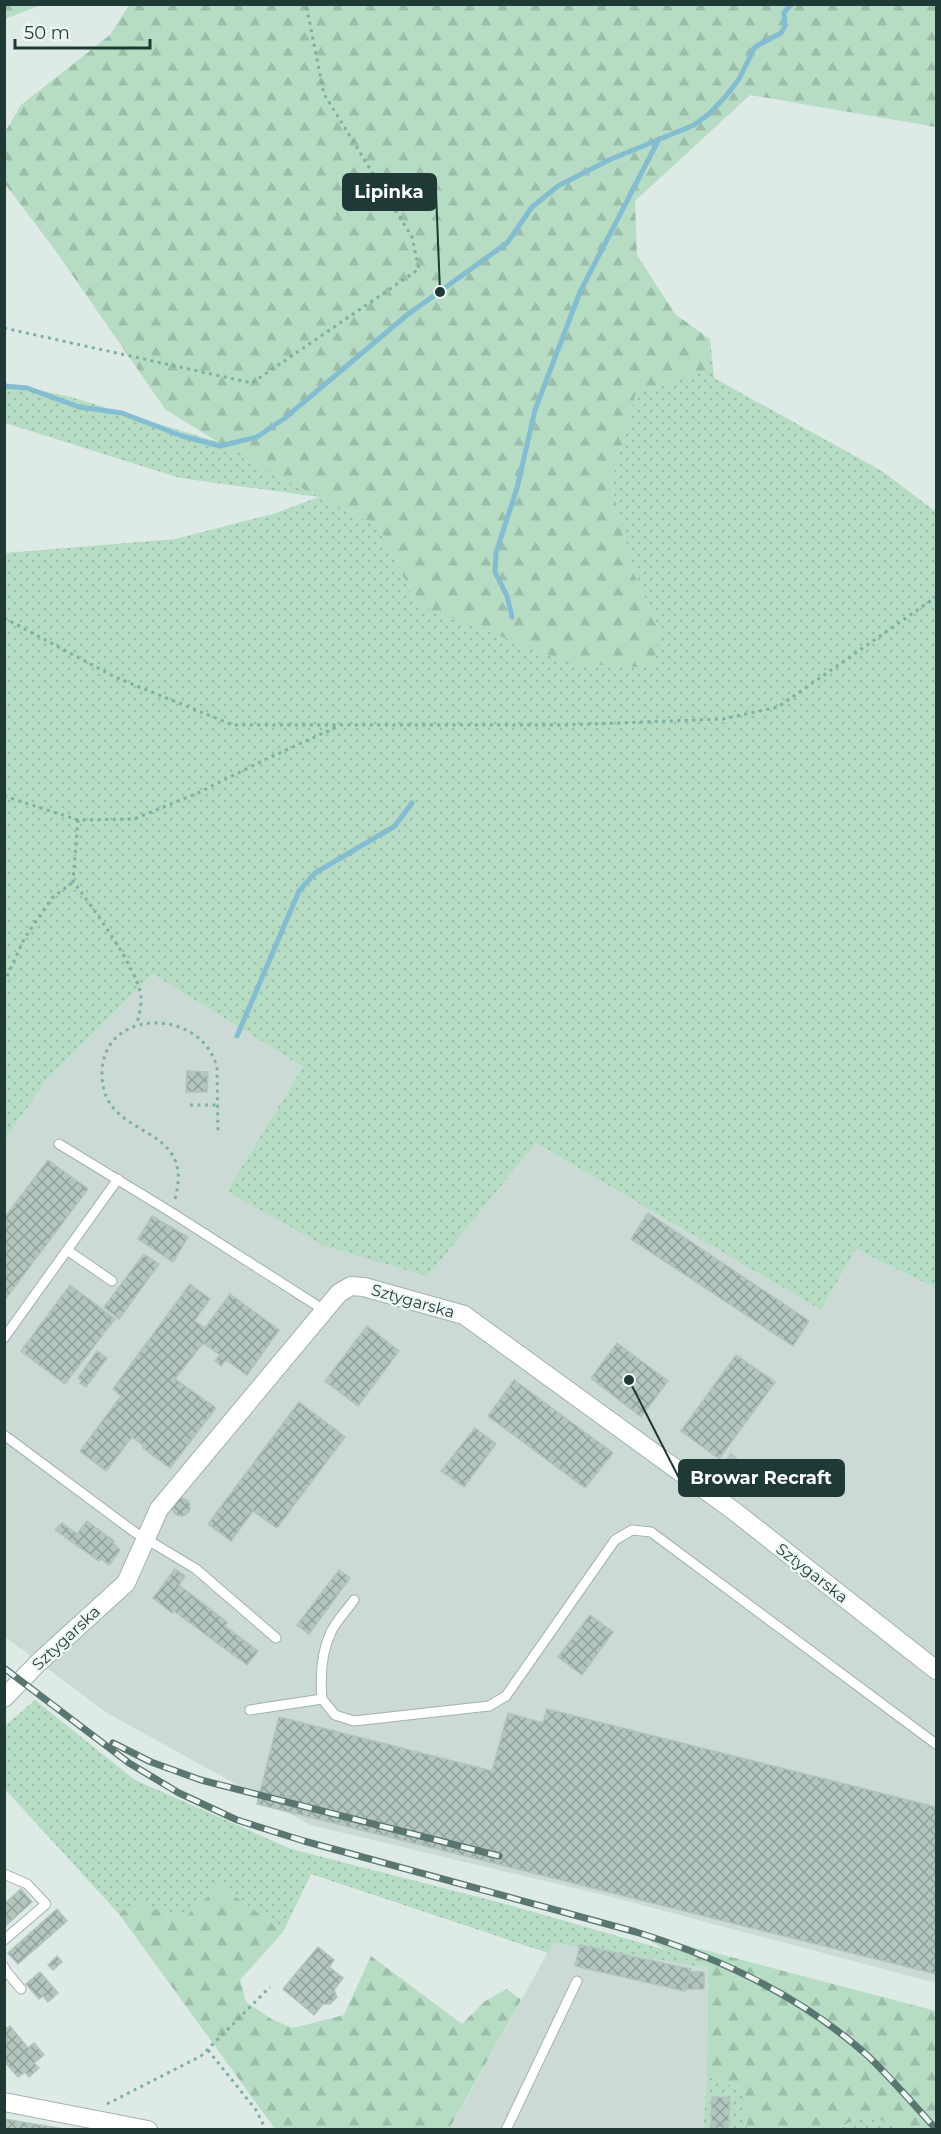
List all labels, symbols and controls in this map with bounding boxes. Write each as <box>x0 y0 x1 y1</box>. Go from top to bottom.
scale bar <box>15 12 150 50</box>
text: 50 m <box>24 22 70 44</box>
callout: Lipinka <box>343 174 436 210</box>
text: Lipinka <box>354 181 424 203</box>
street label: Sztygarska <box>369 1280 457 1322</box>
callout: Browar Recraft <box>679 1460 844 1496</box>
text: Browar Recraft <box>690 1467 832 1489</box>
street label: Sztygarska <box>772 1539 852 1607</box>
street label: Sztygarska <box>28 1602 104 1674</box>

